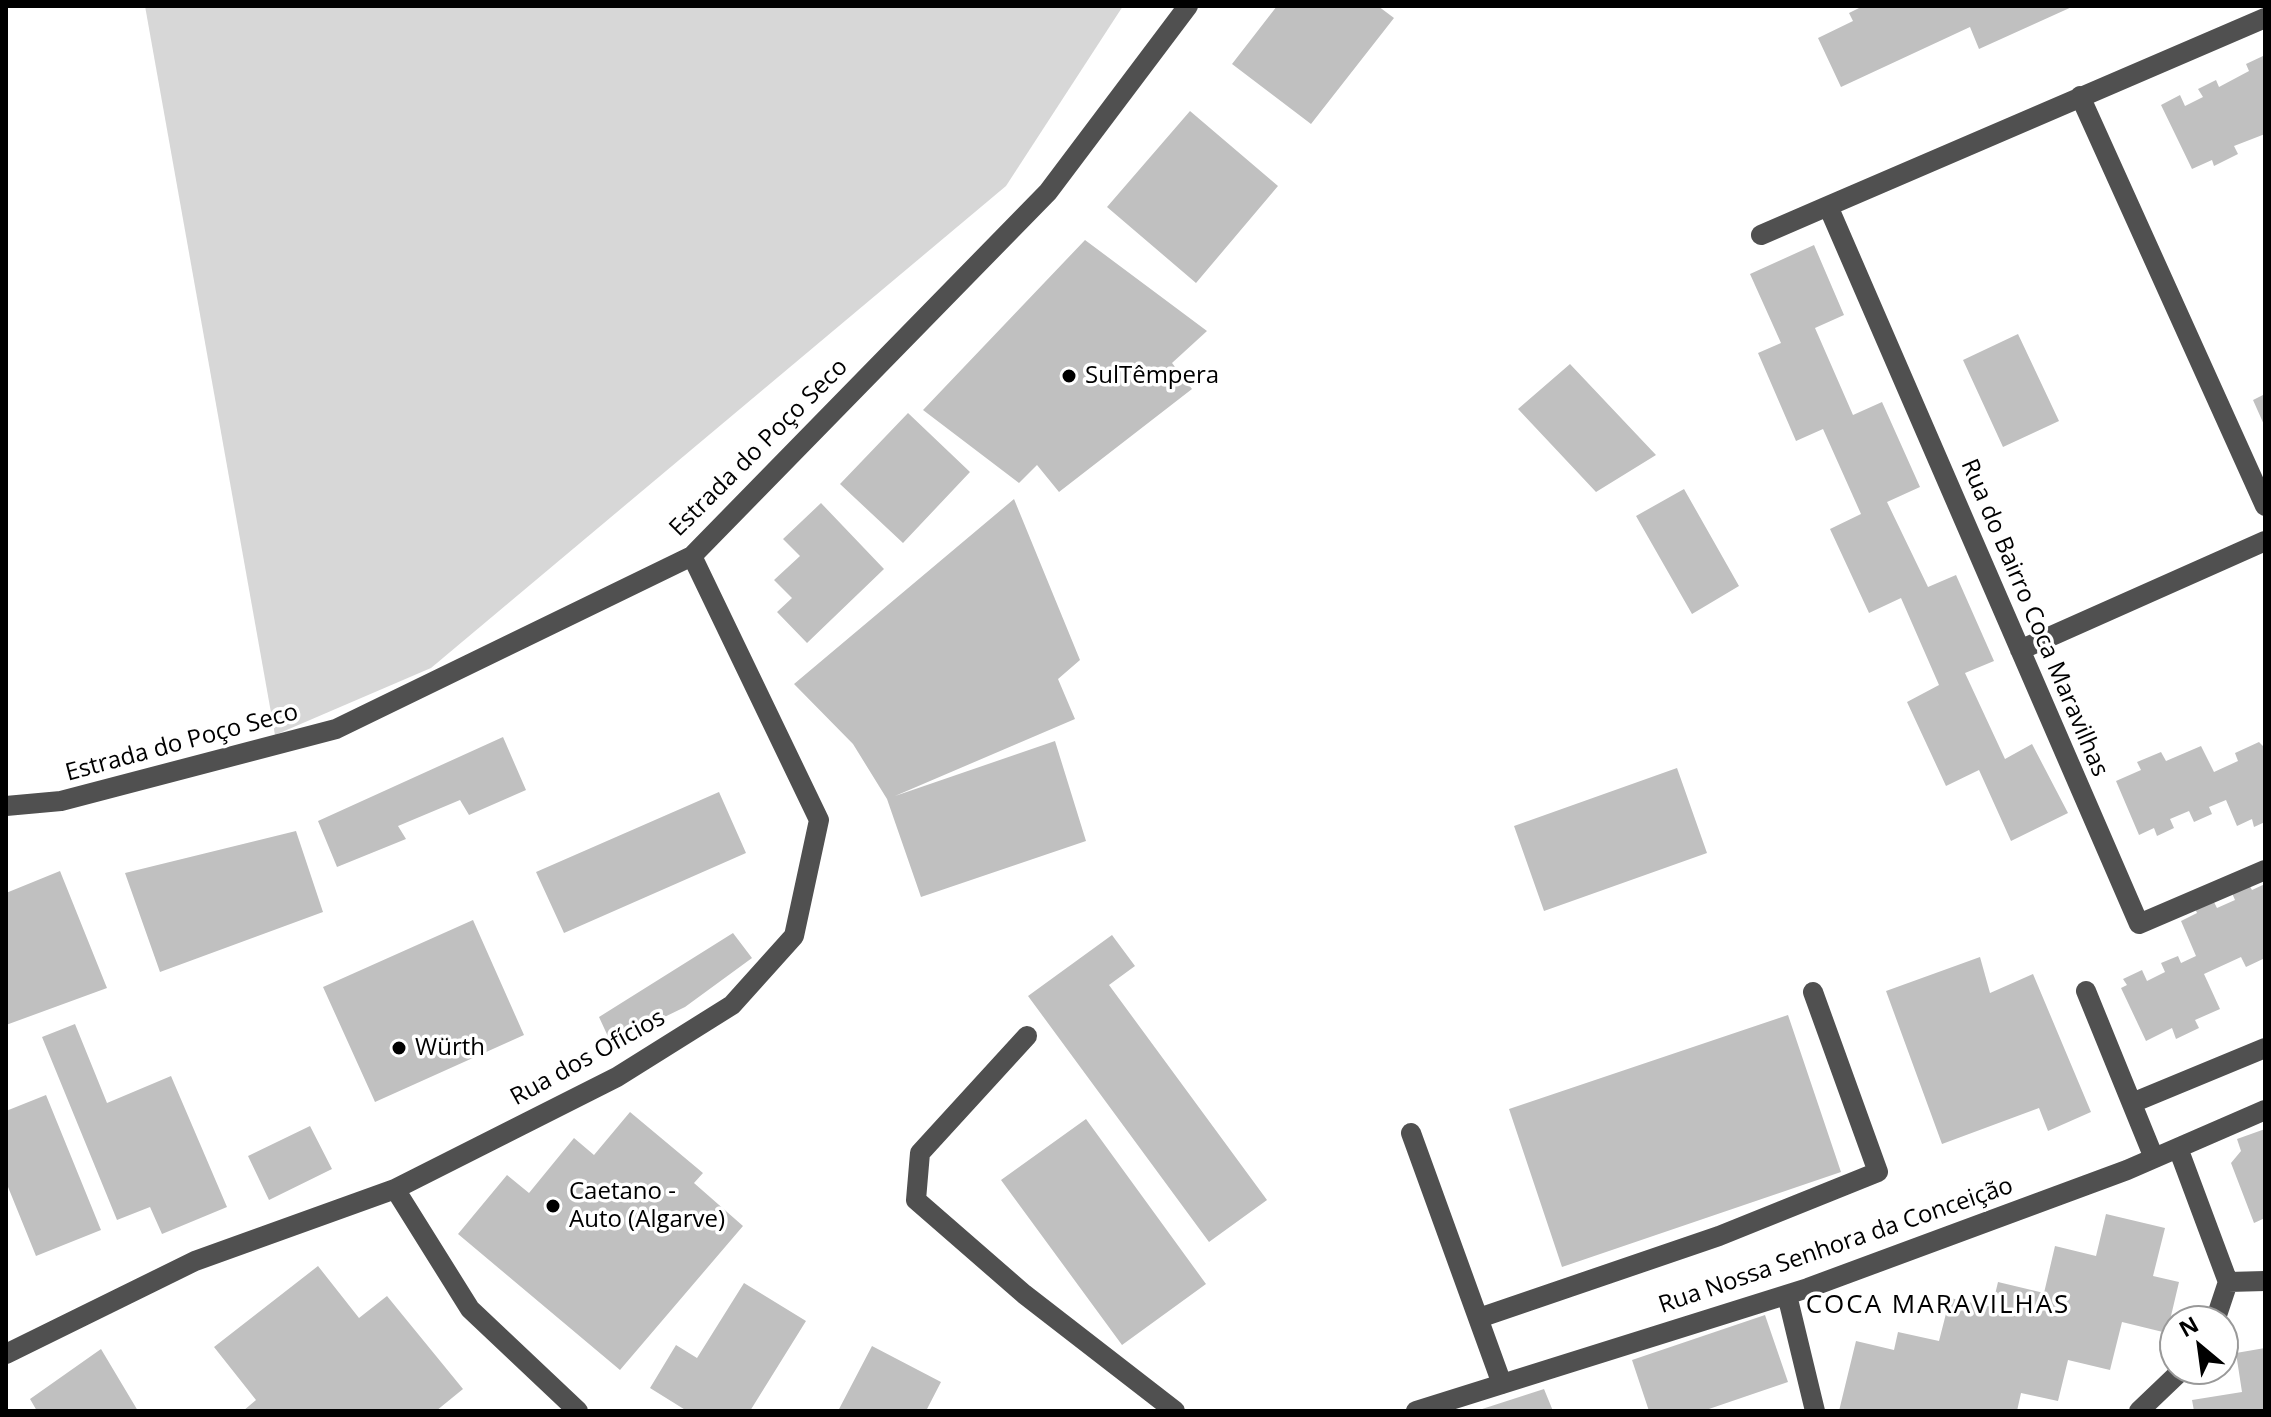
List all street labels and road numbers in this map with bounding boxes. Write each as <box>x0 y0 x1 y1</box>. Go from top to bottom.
street label: Estrada do Poço Seco <box>664 353 854 543</box>
street label: Rua do Bairro Coca Maravilhas <box>1954 455 2114 781</box>
street label: Estrada do Poço Seco <box>63 698 301 788</box>
street label: Rua dos Ofícios <box>506 1004 670 1112</box>
street label: Rua Nossa Senhora da Conceição <box>1655 1172 2017 1320</box>

